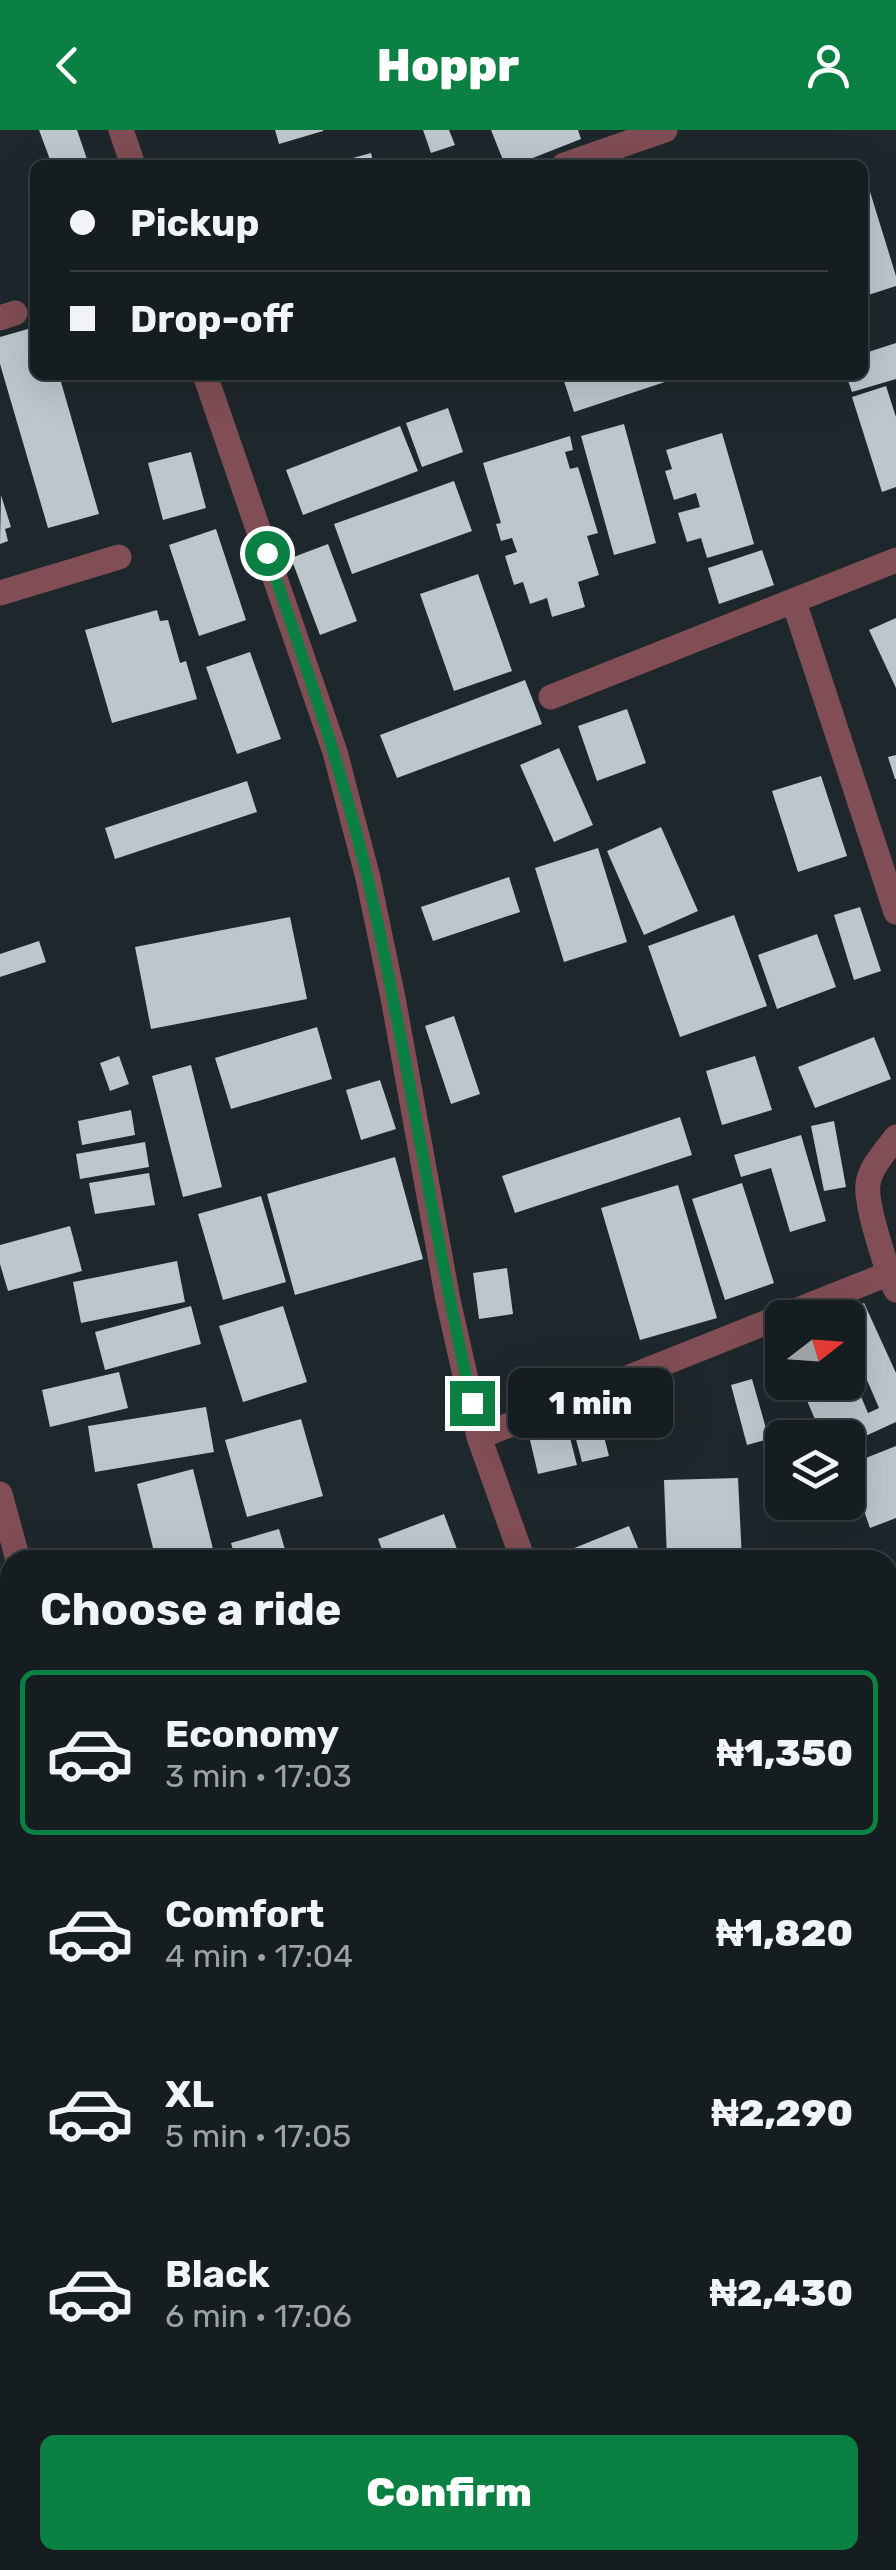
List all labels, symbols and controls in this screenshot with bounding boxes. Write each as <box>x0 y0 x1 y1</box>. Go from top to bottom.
icon: back <box>40 38 95 93</box>
icon: person <box>801 38 856 93</box>
text: Hoppr <box>377 39 519 92</box>
text: Pickup <box>130 200 259 246</box>
text: Drop-off <box>130 296 293 342</box>
route start <box>245 531 290 576</box>
north arrow <box>765 1300 865 1400</box>
map controls <box>765 1300 865 1520</box>
callout: 1 min <box>507 1368 672 1438</box>
route end <box>450 1381 495 1426</box>
text: 1 min <box>549 1384 632 1422</box>
button: layers <box>765 1420 865 1520</box>
text: Choose a ride <box>40 1583 342 1636</box>
icon: car <box>45 1708 135 1798</box>
text: Economy <box>165 1711 339 1757</box>
text: ₦1,350 <box>717 1730 853 1776</box>
text: 3 min · 17:03 <box>165 1757 352 1795</box>
icon: car <box>45 1888 135 1978</box>
text: Comfort <box>165 1891 324 1937</box>
text: ₦1,820 <box>716 1910 853 1956</box>
text: 4 min · 17:04 <box>165 1937 353 1975</box>
icon: car <box>45 2068 135 2158</box>
text: XL <box>165 2071 214 2117</box>
text: ₦2,290 <box>711 2090 853 2136</box>
text: 5 min · 17:05 <box>165 2117 351 2155</box>
icon: car <box>45 2248 135 2338</box>
text: Black <box>165 2251 270 2297</box>
text: ₦2,430 <box>709 2270 853 2316</box>
text: 6 min · 17:06 <box>165 2297 352 2335</box>
button: Confirm <box>40 2435 858 2550</box>

